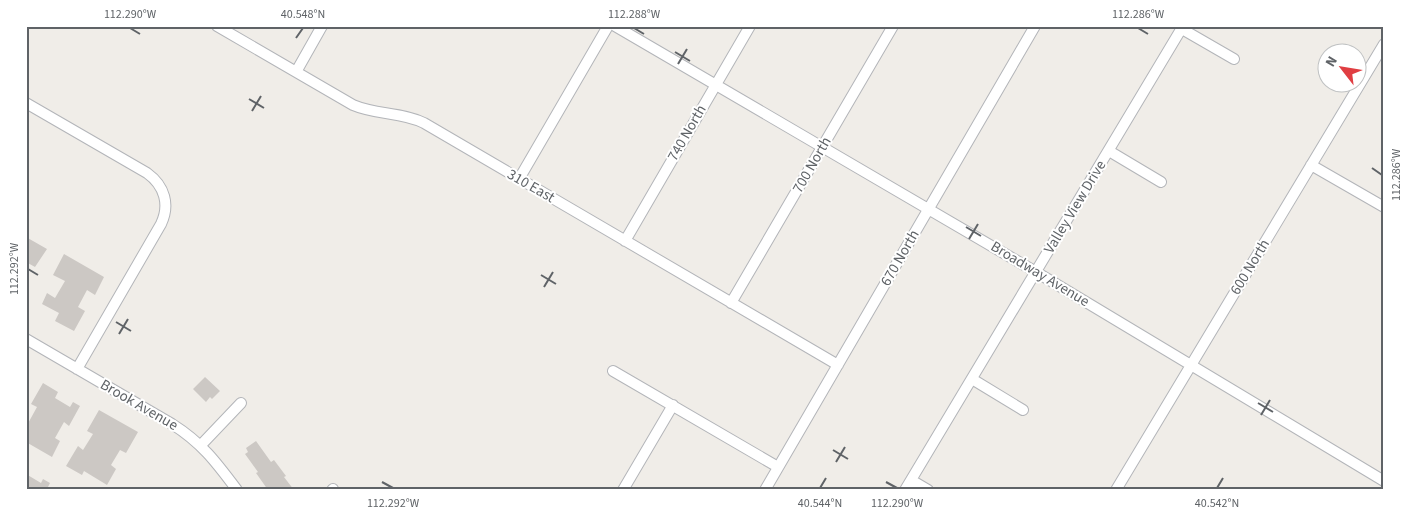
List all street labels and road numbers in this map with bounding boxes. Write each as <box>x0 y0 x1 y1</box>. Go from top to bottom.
street label: 740 North <box>662 101 712 165</box>
street label: 700 North <box>787 133 837 197</box>
street label: Valley View Drive <box>1039 156 1111 258</box>
street label: 310 East <box>503 164 559 208</box>
street label: 670 North <box>875 226 925 290</box>
street label: 600 North <box>1225 235 1275 299</box>
street label: Broadway Avenue <box>987 236 1093 312</box>
street label: Brook Avenue <box>96 374 182 436</box>

